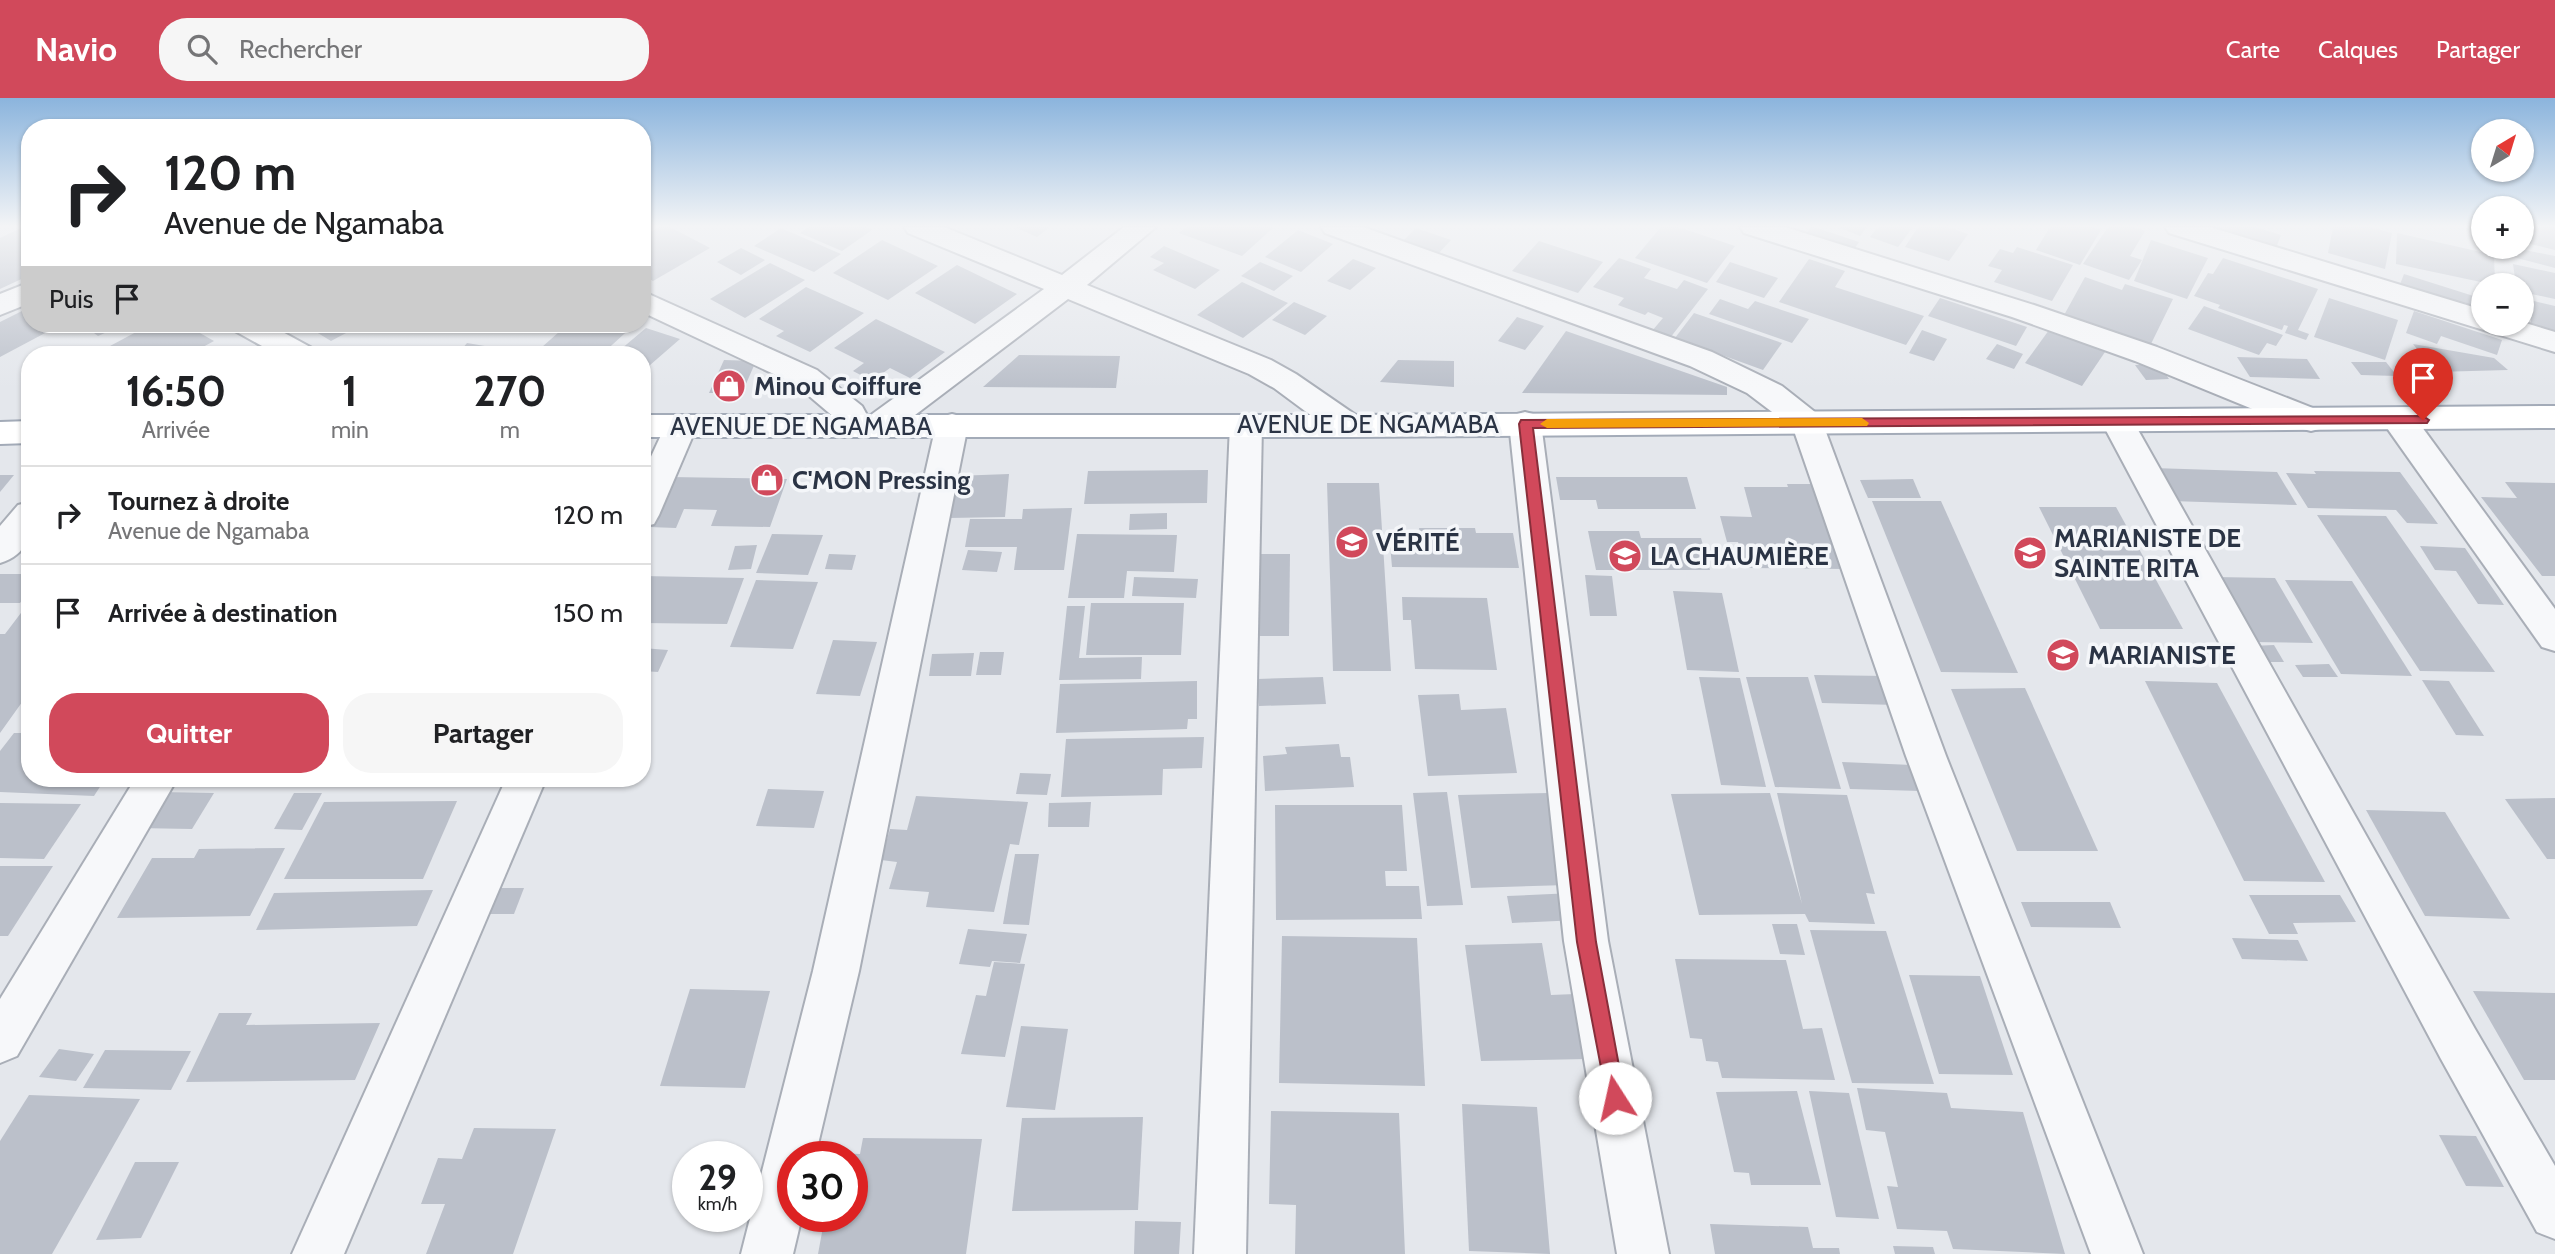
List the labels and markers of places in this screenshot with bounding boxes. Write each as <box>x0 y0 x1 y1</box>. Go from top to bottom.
pin <box>2393 348 2453 420</box>
shop icon: Minou Coiffure <box>710 367 748 405</box>
place label: Minou Coiffure <box>754 370 921 402</box>
shop icon: C'MON Pressing <box>748 461 786 499</box>
place label: C'MON Pressing <box>792 464 970 496</box>
place label: MARIANISTE DE SAINTE RITA <box>2054 522 2241 584</box>
school or university icon: VÉRITÉ <box>1333 523 1371 561</box>
place label: VÉRITÉ <box>1376 526 1460 558</box>
school or university icon: MARIANISTE DE SAINTE RITA <box>2011 534 2049 572</box>
school or university icon: LA CHAUMIÈRE <box>1606 537 1644 575</box>
place label: LA CHAUMIÈRE <box>1650 540 1829 572</box>
school or university icon: MARIANISTE <box>2044 636 2082 674</box>
place label: MARIANISTE <box>2088 639 2236 671</box>

